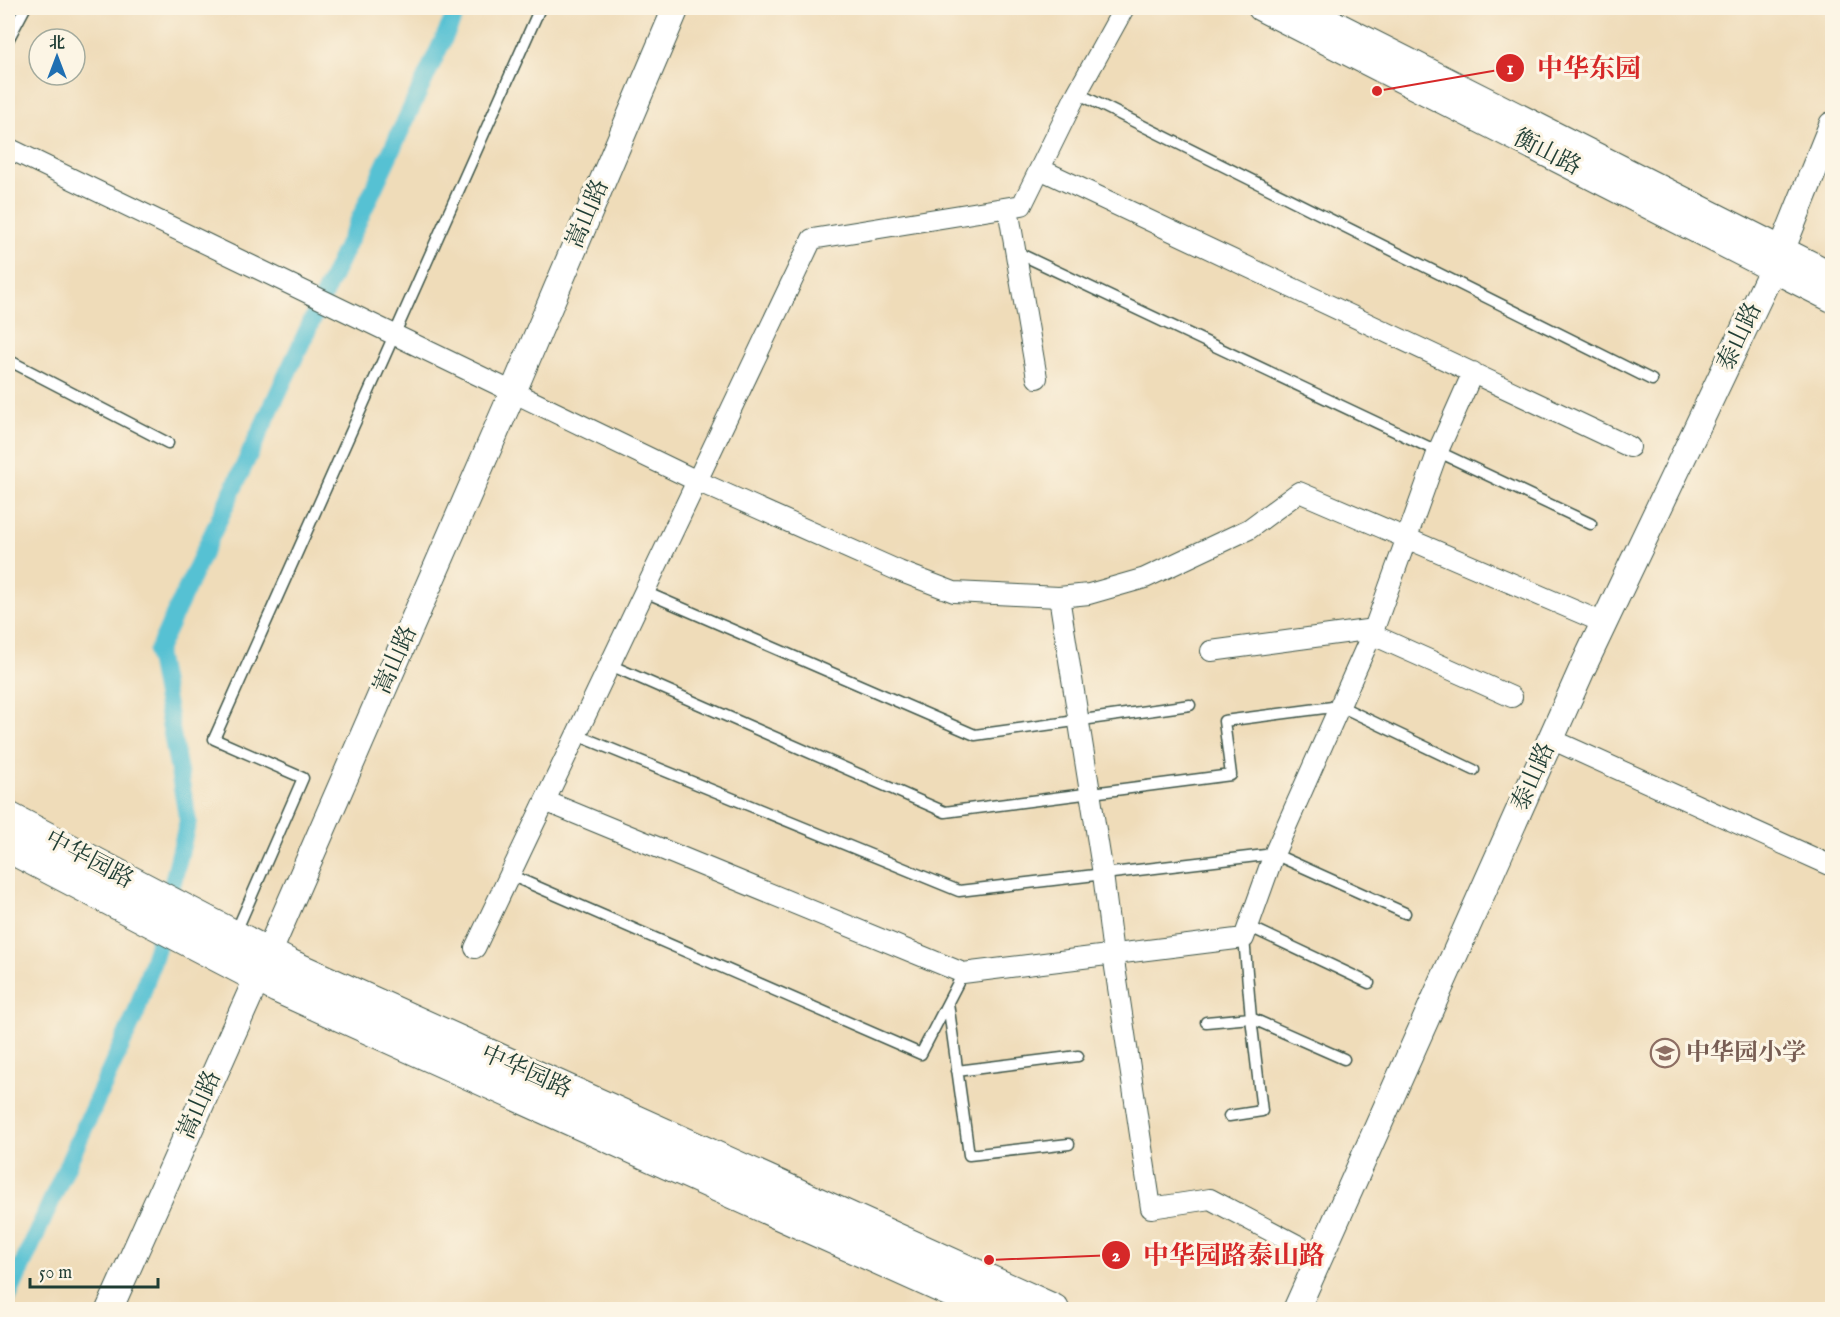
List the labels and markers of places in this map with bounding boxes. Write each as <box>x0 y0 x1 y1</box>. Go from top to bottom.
callout: 中华东园 <box>1495 46 1653 90</box>
school or university icon: 中华园小学 <box>1649 1037 1681 1069</box>
place label: 中华园小学 <box>1686 1038 1806 1069</box>
callout: 中华园路泰山路 <box>1101 1233 1337 1277</box>

